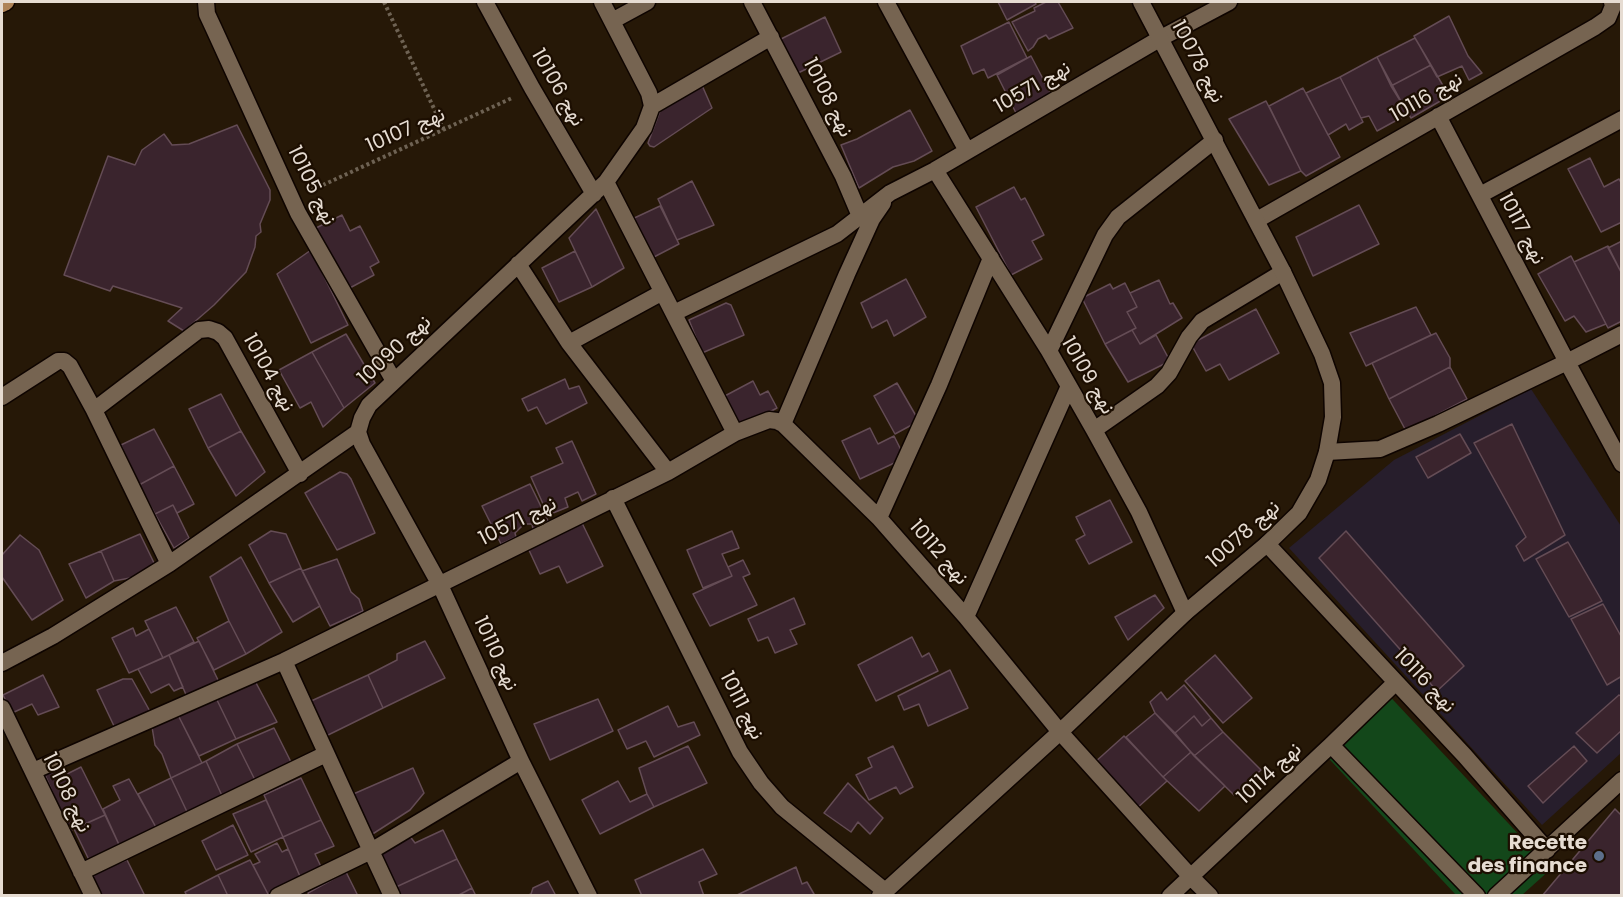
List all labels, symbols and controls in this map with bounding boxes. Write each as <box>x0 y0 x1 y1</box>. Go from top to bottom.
street label: نهج 10078 <box>1165 17 1229 107</box>
street label: نهج 10106 <box>525 45 589 131</box>
street label: نهج 10108 <box>797 55 857 141</box>
street label: نهج 10571 <box>991 57 1075 119</box>
street label: نهج 10116 <box>1387 68 1467 128</box>
street label: نهج 10107 <box>363 103 449 159</box>
street label: نهج 10105 <box>282 142 340 230</box>
street label: نهج 10117 <box>1492 189 1550 269</box>
street label: نهج 10090 <box>353 311 437 391</box>
street label: نهج 10104 <box>237 330 299 416</box>
street label: نهج 10109 <box>1055 333 1119 419</box>
street label: نهج 10571 <box>475 492 561 552</box>
street label: نهج 10078 <box>1203 496 1285 574</box>
street label: نهج 10112 <box>903 516 973 590</box>
street label: نهج 10110 <box>467 613 523 695</box>
street label: نهج 10116 <box>1388 644 1460 718</box>
street label: نهج 10111 <box>714 668 768 744</box>
street label: نهج 10114 <box>1233 738 1307 810</box>
street label: نهج 10108 <box>37 749 95 837</box>
place label: Recette des finance <box>1468 832 1587 879</box>
marker: Recette des finance <box>1592 849 1606 863</box>

